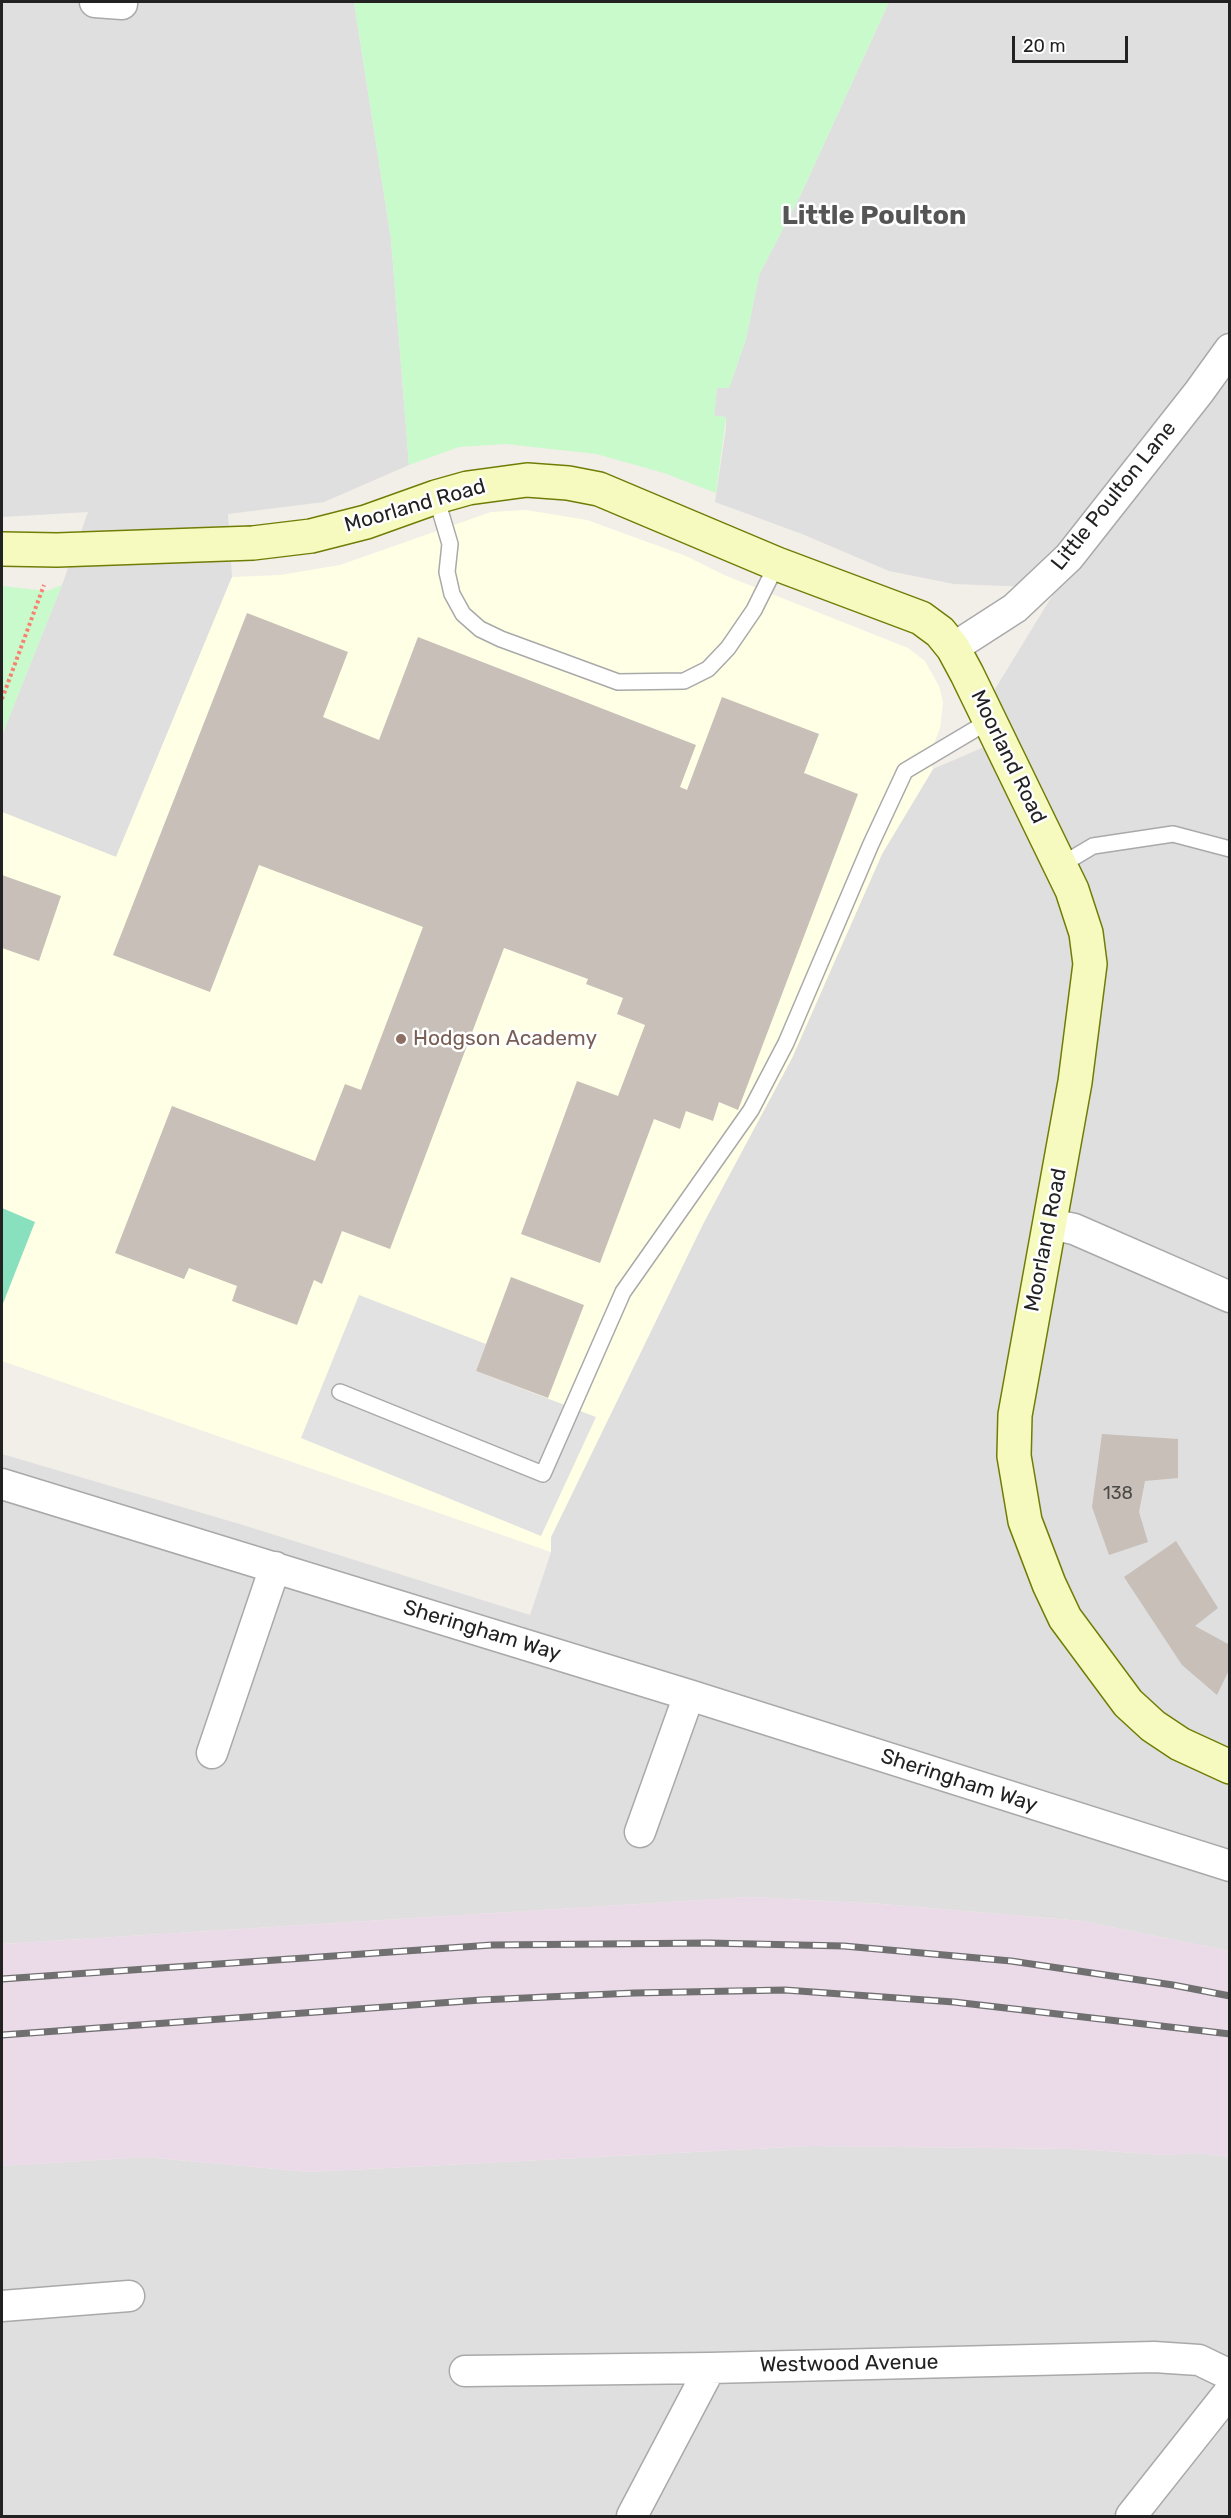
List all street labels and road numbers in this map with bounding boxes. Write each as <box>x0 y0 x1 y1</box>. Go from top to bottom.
street label: Little Poulton Lane <box>1046 416 1182 576</box>
street label: Moorland Road <box>342 474 488 538</box>
street label: Moorland Road <box>965 686 1051 828</box>
street label: Moorland Road <box>1020 1166 1072 1314</box>
street label: Sheringham Way <box>400 1595 564 1667</box>
street label: Sheringham Way <box>877 1744 1041 1818</box>
street label: Westwood Avenue <box>759 2350 939 2378</box>

